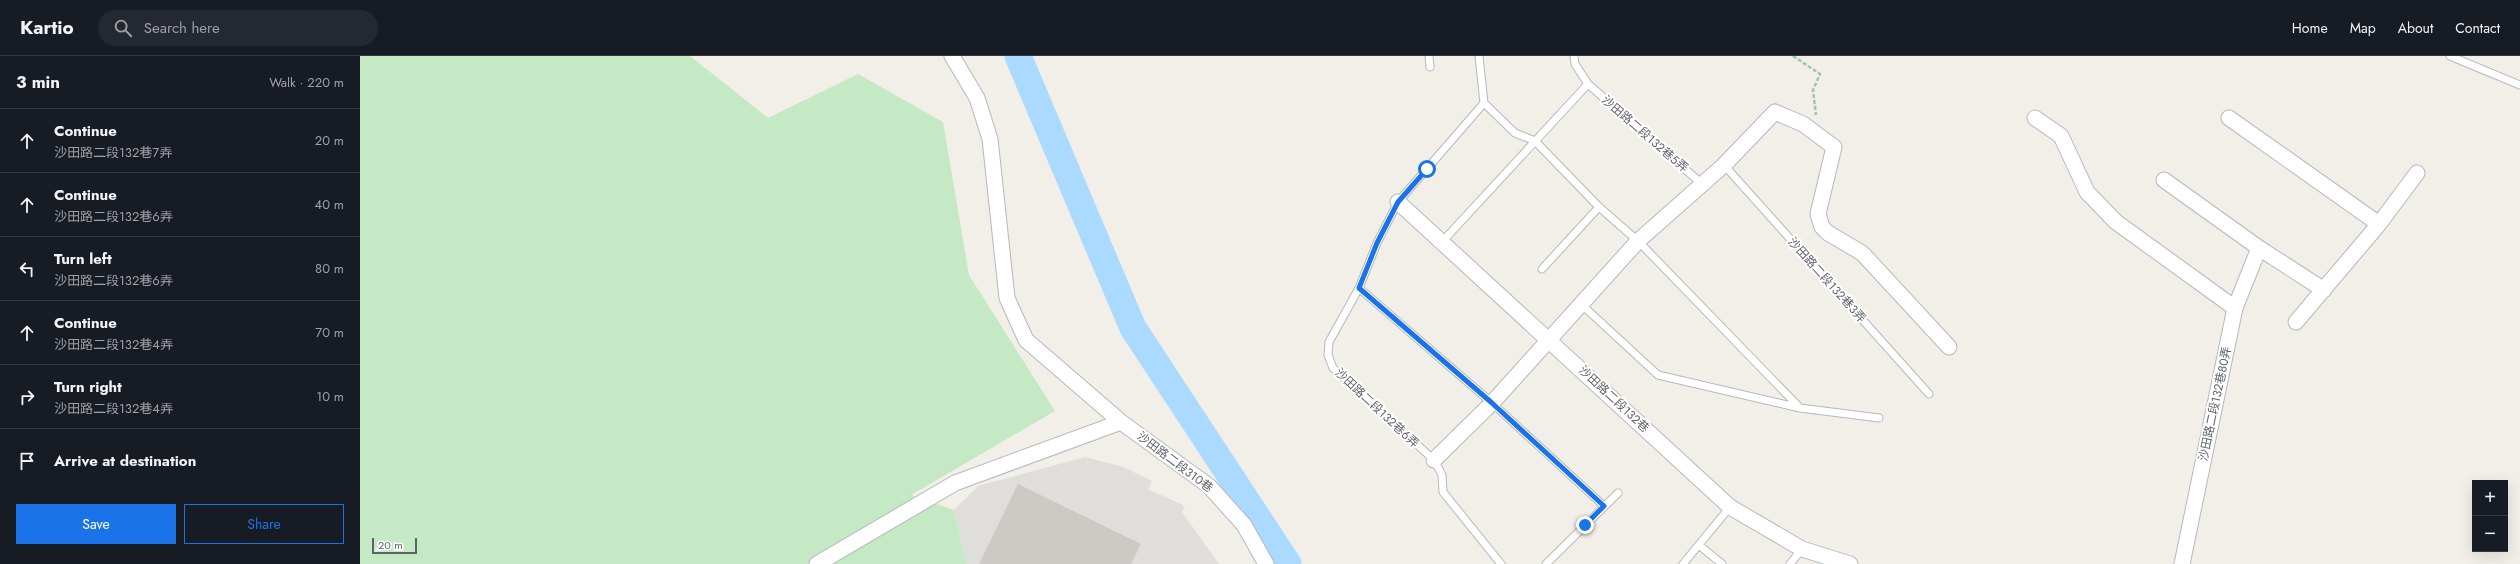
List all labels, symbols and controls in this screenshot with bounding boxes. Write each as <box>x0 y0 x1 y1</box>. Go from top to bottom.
search box <box>98 10 378 46</box>
text: Kartio <box>20 14 74 41</box>
icon: search <box>112 17 134 39</box>
text: Search here <box>144 17 220 39</box>
text: Home <box>2292 18 2328 38</box>
text: Map <box>2350 18 2376 38</box>
text: About <box>2398 18 2433 38</box>
text: Contact <box>2455 18 2500 38</box>
text: 3 min <box>16 70 60 94</box>
text: Walk · 220 m <box>269 73 344 92</box>
street label: 沙田路二段132巷5弄 <box>1598 91 1692 177</box>
text: Continue <box>54 120 117 142</box>
icon: ahead <box>16 130 38 152</box>
text: 20 m <box>315 131 344 150</box>
text: 沙田路二段132巷7弄 <box>54 143 172 162</box>
route start <box>1418 160 1436 178</box>
text: Continue <box>54 184 117 206</box>
icon: ahead <box>16 194 38 216</box>
text: 40 m <box>315 195 344 214</box>
text: 沙田路二段132巷6弄 <box>54 207 173 226</box>
street label: 沙田路二段132巷3弄 <box>1784 233 1870 327</box>
text: Turn left <box>54 248 112 270</box>
icon: left <box>16 258 38 280</box>
text: 80 m <box>315 259 344 278</box>
text: 沙田路二段132巷6弄 <box>54 271 173 290</box>
text: Continue <box>54 312 117 334</box>
icon: ahead <box>16 322 38 344</box>
text: 70 m <box>315 323 344 342</box>
text: 沙田路二段132巷4弄 <box>54 335 173 354</box>
street label: 沙田路二段132巷80弄 <box>2194 345 2236 463</box>
street label: 沙田路二段132巷 <box>1575 361 1653 437</box>
street label: 沙田路二段132巷6弄 <box>1331 364 1423 452</box>
text: Turn right <box>54 376 122 398</box>
icon: right <box>16 386 38 408</box>
text: 10 m <box>316 387 344 406</box>
text: 沙田路二段132巷4弄 <box>54 399 173 418</box>
street label: 沙田路二段310巷 <box>1133 427 1217 497</box>
icon: arrive <box>16 450 38 472</box>
text: Arrive at destination <box>54 450 196 472</box>
map controls <box>2472 480 2508 552</box>
button: + <box>2472 480 2508 516</box>
button: Save <box>16 504 176 544</box>
button: Share <box>184 504 344 544</box>
route end <box>1576 516 1594 534</box>
button: − <box>2472 516 2508 552</box>
scale bar <box>372 536 417 555</box>
text: 20 m <box>378 537 403 553</box>

